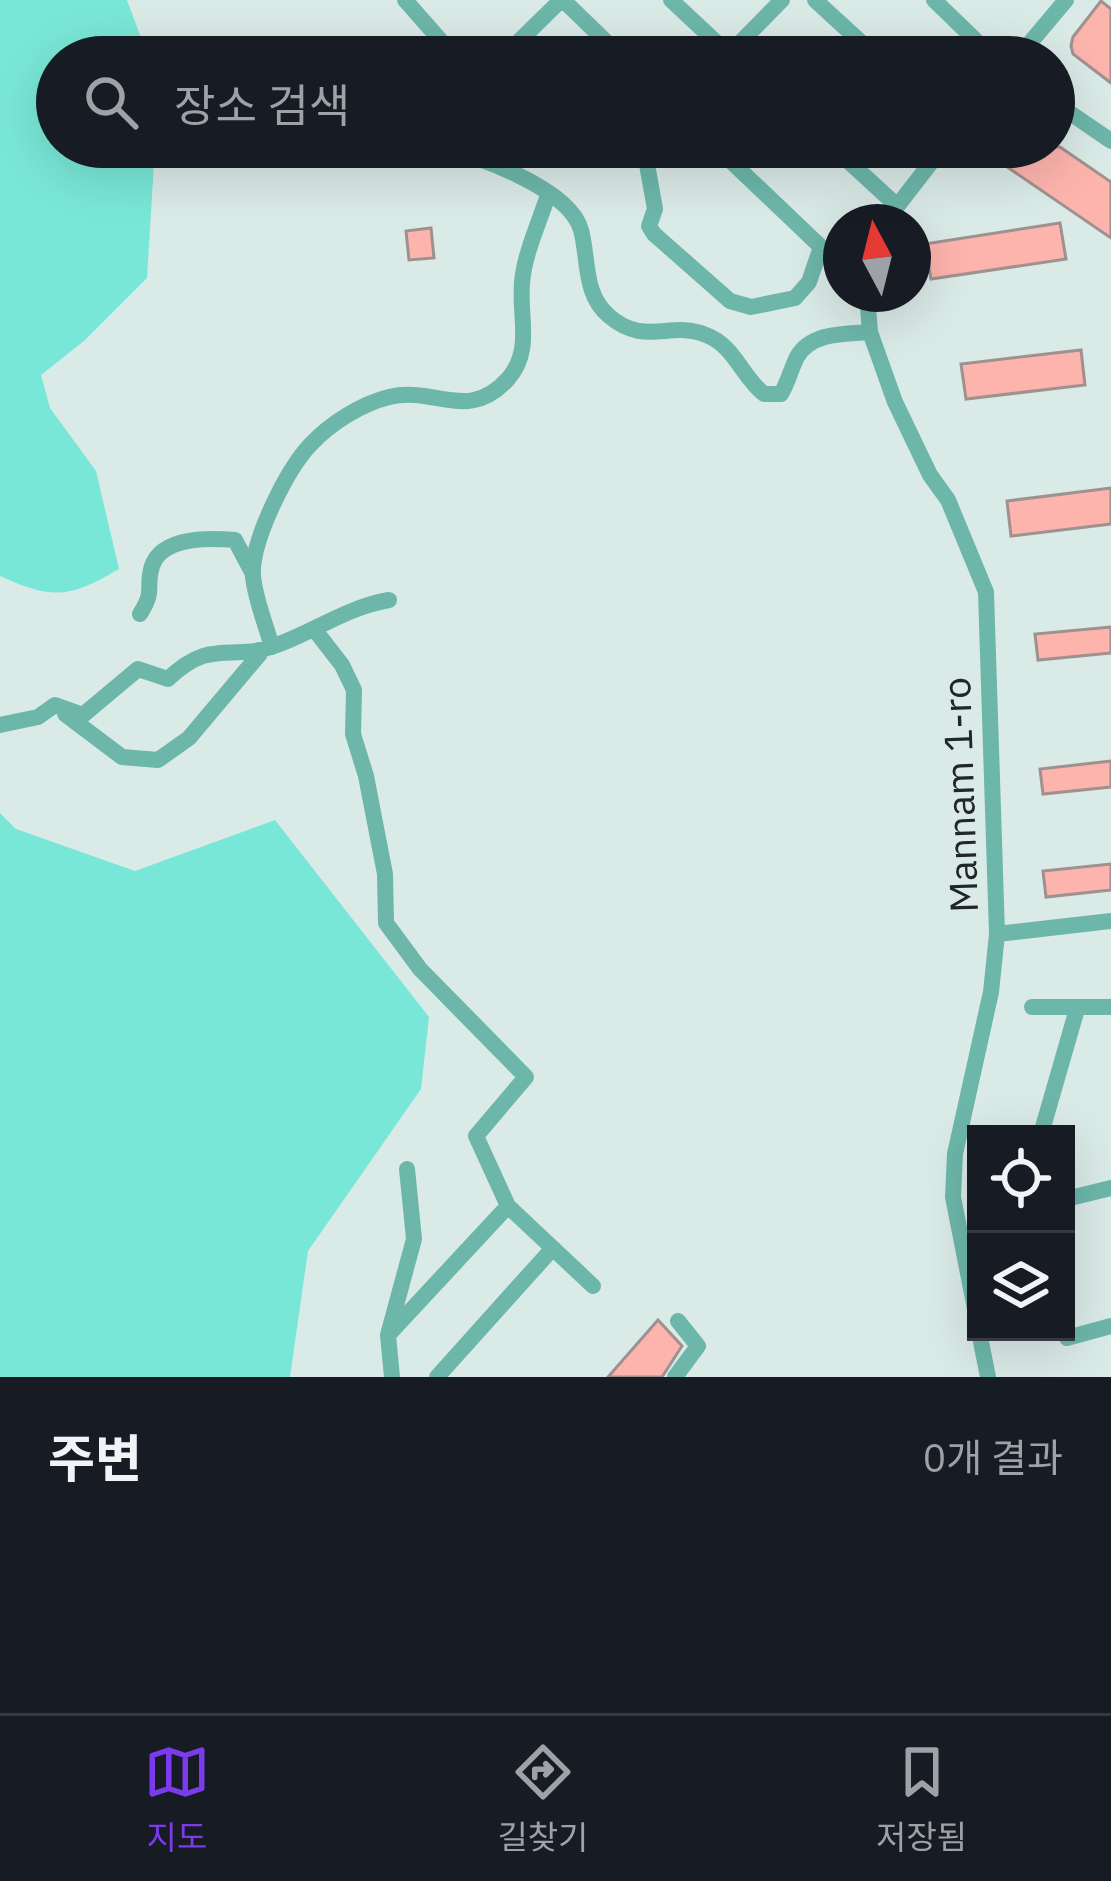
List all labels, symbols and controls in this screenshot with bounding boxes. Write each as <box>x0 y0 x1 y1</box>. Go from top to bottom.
search box <box>36 36 1075 168</box>
icon: search <box>78 69 144 135</box>
text: 장소 검색 <box>174 76 350 134</box>
north arrow <box>823 204 931 312</box>
street label: Mannam 1-ro <box>930 676 989 914</box>
map controls <box>967 1125 1075 1341</box>
button: locate <box>967 1125 1075 1233</box>
button: layers <box>967 1233 1075 1341</box>
text: 주변 <box>48 1425 142 1491</box>
text: 0개 결과 <box>923 1432 1063 1483</box>
tab: 지도 <box>144 1739 210 1859</box>
tab: 길찾기 <box>497 1739 588 1859</box>
tab: 저장됨 <box>876 1739 967 1859</box>

